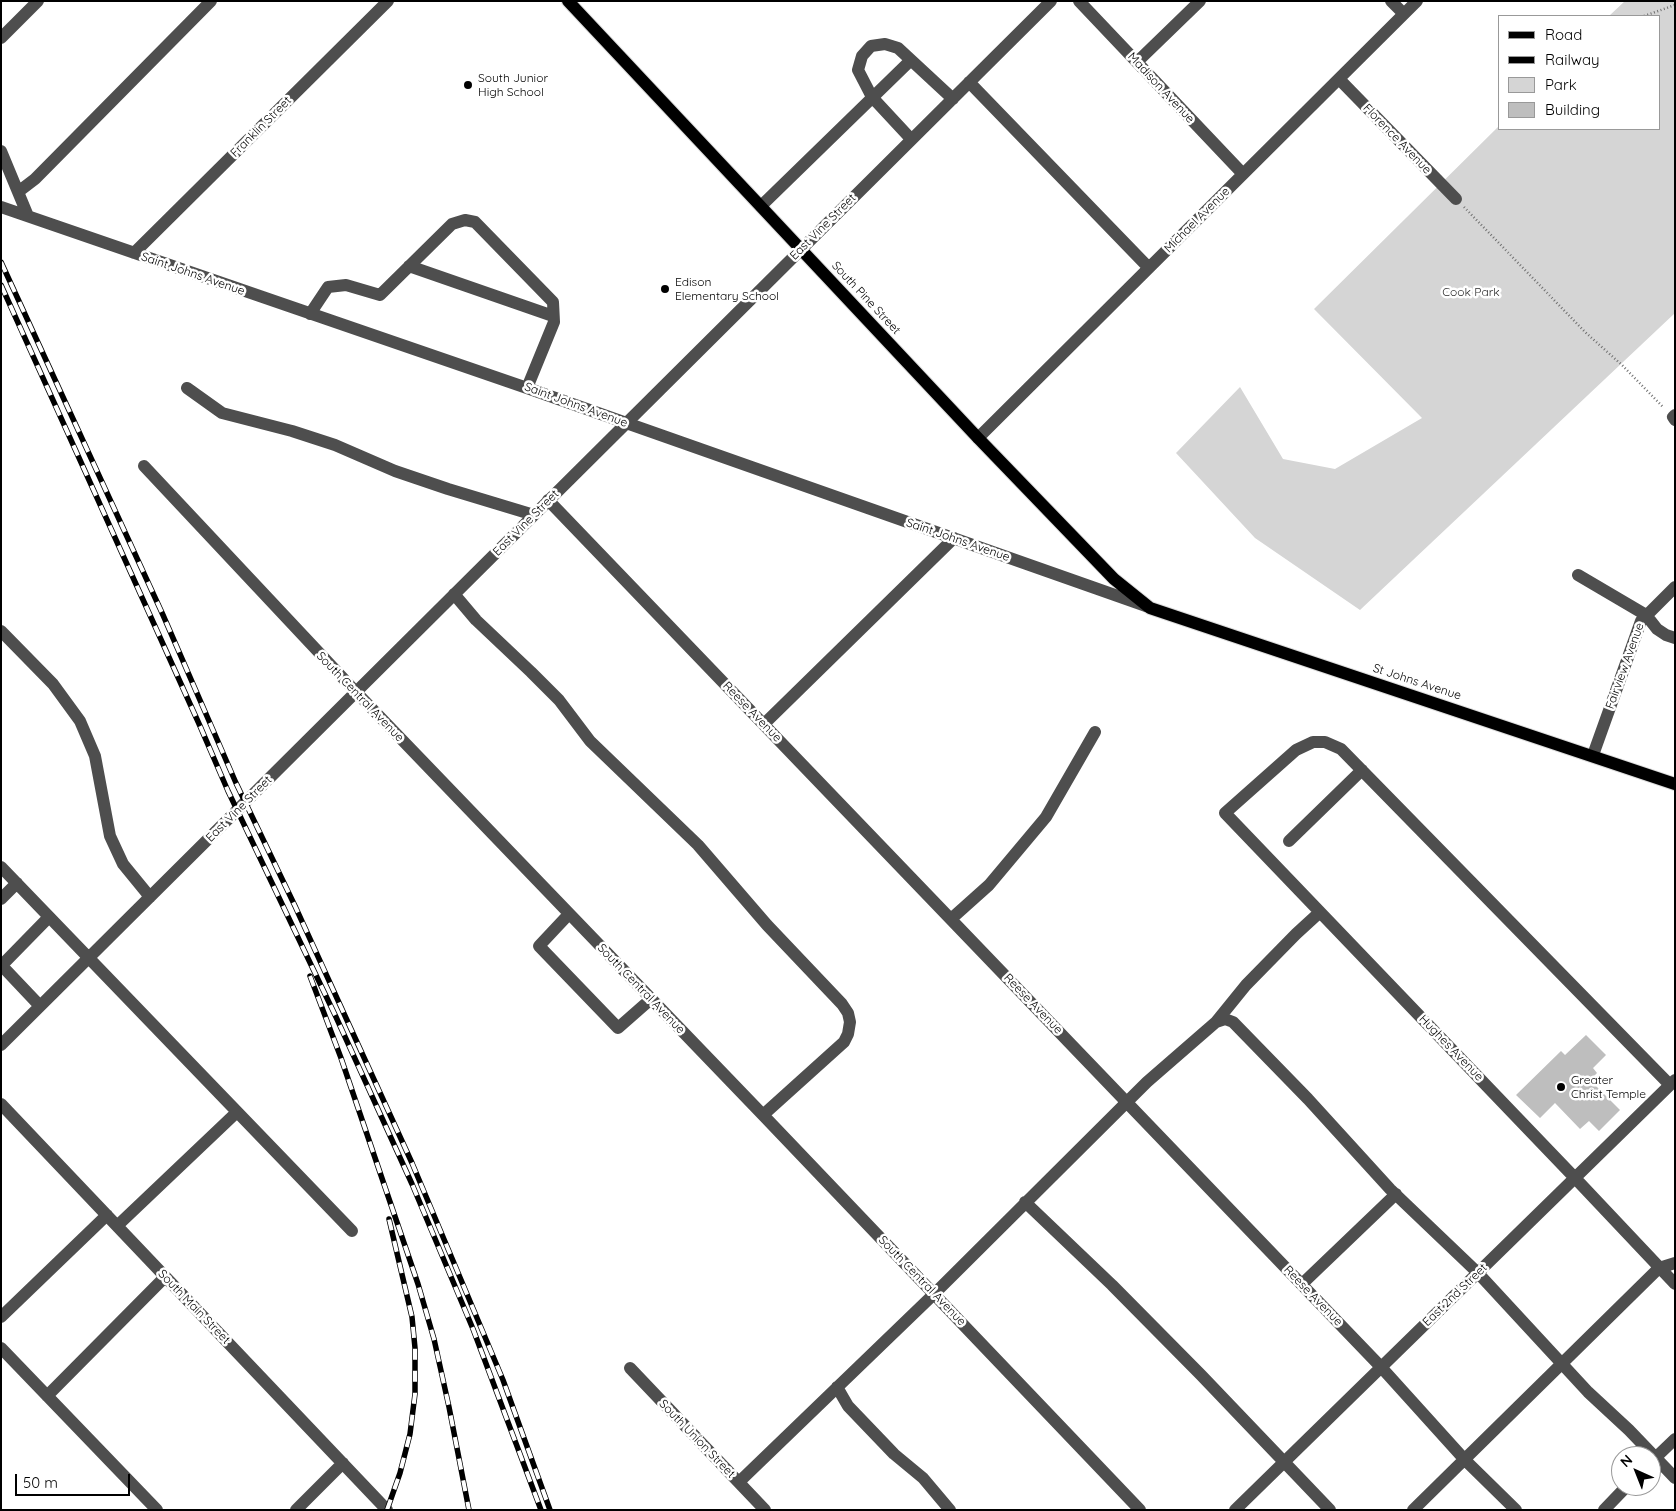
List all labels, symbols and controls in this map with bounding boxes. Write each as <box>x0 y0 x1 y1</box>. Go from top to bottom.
legend <box>1498 15 1661 130</box>
text: Road <box>1545 25 1582 44</box>
street label: Madison Avenue <box>1125 50 1197 126</box>
text: Railway <box>1545 50 1600 69</box>
place label: South Junior High School <box>478 71 548 99</box>
text: Park <box>1545 75 1577 94</box>
marker: South Junior High School <box>462 79 474 91</box>
street label: Franklin Street <box>228 94 294 160</box>
text: Building <box>1545 100 1600 119</box>
street label: Florence Avenue <box>1360 101 1434 177</box>
street label: Michael Avenue <box>1161 184 1233 256</box>
street label: East Vine Street <box>787 191 859 263</box>
street label: Saint Johns Avenue <box>139 250 247 298</box>
street label: South Pine Street <box>829 259 903 337</box>
place label: Edison Elementary School <box>675 275 779 303</box>
marker: Edison Elementary School <box>659 283 671 295</box>
park label: Cook Park <box>1442 285 1500 299</box>
street label: Saint Johns Avenue <box>522 380 630 430</box>
street label: East Vine Street <box>490 487 562 559</box>
street label: Saint Johns Avenue <box>904 516 1012 564</box>
street label: Fairview Avenue <box>1603 621 1647 711</box>
street label: South Central Avenue <box>313 649 407 745</box>
street label: St Johns Avenue <box>1371 661 1463 703</box>
street label: Reese Avenue <box>720 679 784 745</box>
street label: East Vine Street <box>203 773 275 845</box>
street label: South Central Avenue <box>594 941 688 1037</box>
street label: Reese Avenue <box>1001 971 1065 1037</box>
street label: Hughes Avenue <box>1416 1012 1486 1084</box>
place label: Greater Christ Temple <box>1571 1073 1646 1101</box>
marker: Greater Christ Temple <box>1555 1081 1567 1093</box>
street label: South Central Avenue <box>875 1233 969 1329</box>
street label: East 2nd Street <box>1420 1261 1490 1329</box>
street label: Reese Avenue <box>1281 1263 1345 1329</box>
street label: South Main Street <box>155 1267 233 1347</box>
street label: South Union Street <box>656 1397 738 1481</box>
north arrow <box>1611 1446 1661 1496</box>
text: N <box>1616 1451 1636 1471</box>
scale bar <box>18 1464 132 1496</box>
text: 50 m <box>23 1473 58 1492</box>

